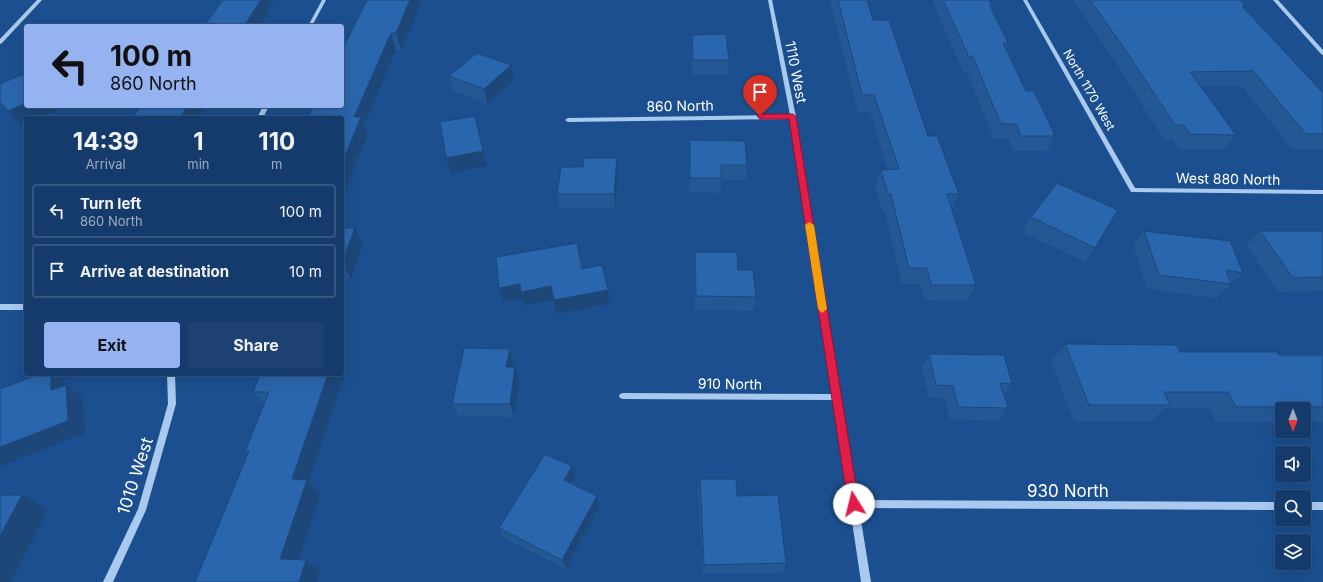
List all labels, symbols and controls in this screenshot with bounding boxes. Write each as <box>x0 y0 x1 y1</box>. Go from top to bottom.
text: 100 m <box>110 39 192 73</box>
street label: 1110 West <box>782 39 811 105</box>
icon: left <box>44 40 96 92</box>
street label: North 1170 West <box>1060 47 1119 133</box>
text: 860 North <box>110 73 197 94</box>
pin <box>743 75 777 116</box>
icon: arrive <box>749 81 771 103</box>
street label: 860 North <box>646 96 714 115</box>
text: 14:39 <box>73 127 138 156</box>
text: 1 <box>193 127 204 156</box>
text: 110 <box>258 127 295 156</box>
text: Arrival <box>86 156 126 172</box>
text: min <box>187 156 209 172</box>
text: m <box>271 156 282 172</box>
street label: West 880 North <box>1176 169 1280 188</box>
text: Turn left <box>80 194 141 213</box>
icon: left <box>46 200 68 222</box>
text: 100 m <box>280 202 322 221</box>
text: 860 North <box>80 213 143 229</box>
icon: arrive <box>46 260 68 282</box>
text: Arrive at destination <box>80 262 229 281</box>
text: 10 m <box>289 262 322 281</box>
button: Exit <box>44 322 180 368</box>
button: Share <box>188 322 324 368</box>
street label: 910 North <box>698 374 762 393</box>
north arrow <box>1275 402 1311 438</box>
map controls <box>1275 402 1311 570</box>
street label: 1010 West <box>113 434 157 517</box>
button: sound <box>1275 446 1311 482</box>
street label: 930 North <box>1027 481 1109 501</box>
position arrow <box>833 483 875 525</box>
button: search <box>1275 490 1311 526</box>
button: layers <box>1275 534 1311 570</box>

